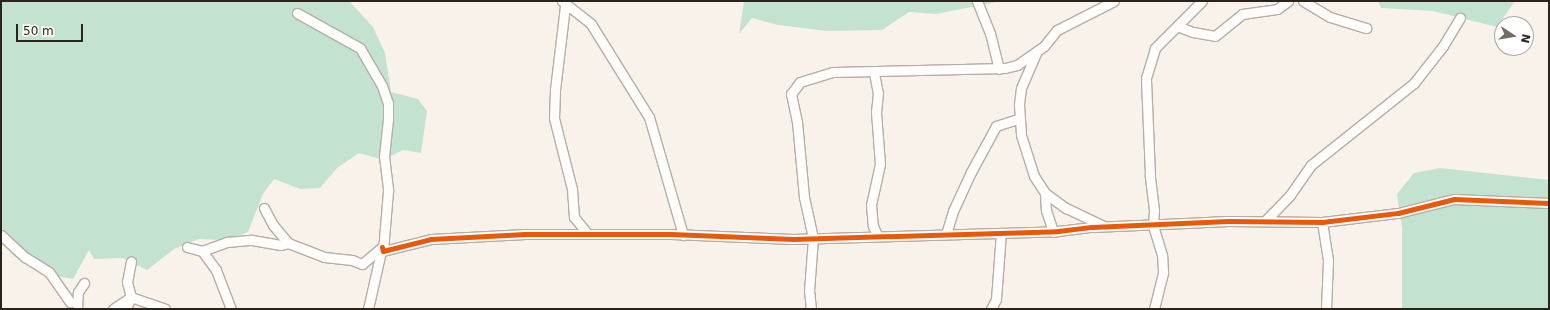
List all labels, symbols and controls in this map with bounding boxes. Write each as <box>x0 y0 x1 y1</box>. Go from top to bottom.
scale bar <box>18 16 85 42</box>
north arrow <box>1494 16 1534 56</box>
text: 50 m <box>23 24 54 38</box>
text: N <box>1518 33 1533 44</box>

